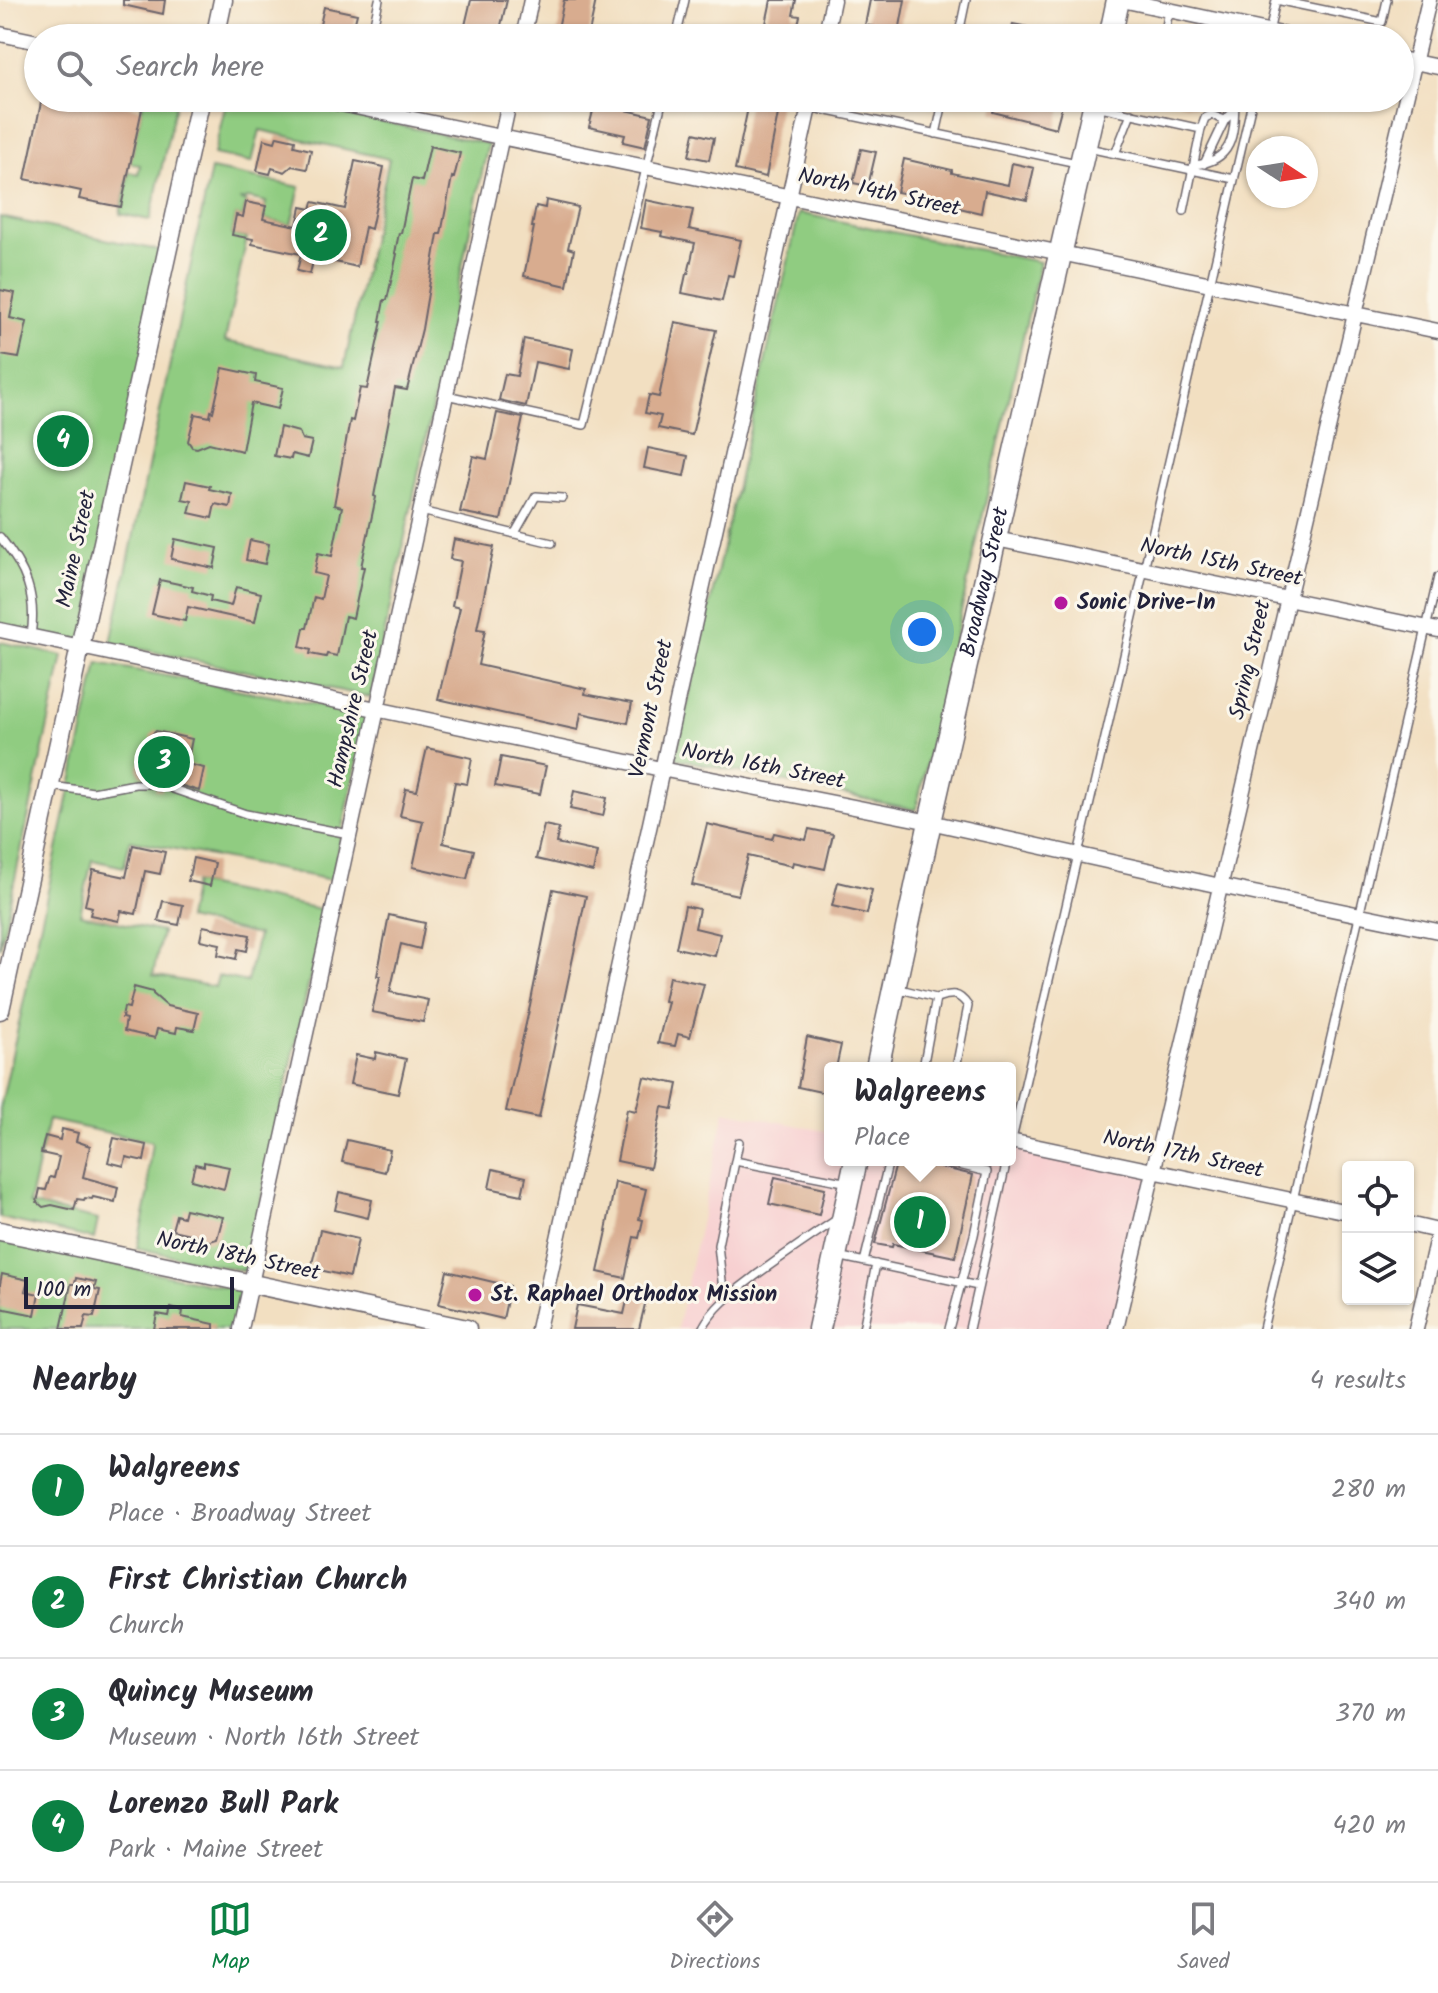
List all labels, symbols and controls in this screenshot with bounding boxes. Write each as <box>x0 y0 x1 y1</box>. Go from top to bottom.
search box <box>24 24 1414 112</box>
text: Search here <box>116 44 264 92</box>
icon: search <box>52 46 96 90</box>
north arrow <box>1246 136 1318 208</box>
street label: North 14th Street <box>795 159 964 227</box>
pin: 2 <box>295 205 347 265</box>
pin: 4 <box>37 411 89 471</box>
street label: Maine Street <box>47 487 107 611</box>
street label: Broadway Street <box>951 503 1019 660</box>
street label: North 15th Street <box>1137 529 1306 597</box>
place label: Sonic Drive-In <box>1077 586 1215 621</box>
marker: Sonic Drive-In <box>1052 594 1070 612</box>
street label: Spring Street <box>1220 596 1282 723</box>
your location <box>902 612 942 652</box>
street label: Hampshire Street <box>319 626 389 792</box>
street label: Vermont Street <box>620 636 684 782</box>
pin: 3 <box>138 732 190 792</box>
street label: North 16th Street <box>679 734 848 800</box>
popup <box>824 1062 1016 1166</box>
text: Walgreens <box>854 1069 986 1117</box>
text: Place <box>854 1117 910 1159</box>
street label: North 17th Street <box>1100 1121 1267 1189</box>
map controls <box>1342 1161 1414 1305</box>
button: locate <box>1342 1161 1414 1233</box>
pin: 1 <box>894 1192 946 1252</box>
street label: North 18th Street <box>153 1223 323 1292</box>
button: layers <box>1342 1233 1414 1305</box>
scale bar <box>24 1273 234 1309</box>
text: 100 m <box>36 1273 91 1308</box>
place label: St. Raphael Orthodox Mission <box>491 1278 777 1313</box>
marker: St. Raphael Orthodox Mission <box>466 1286 484 1304</box>
text: Nearby <box>32 1354 137 1408</box>
text: 4 results <box>1310 1360 1406 1402</box>
text: Walgreens <box>108 1445 240 1493</box>
text: 1 <box>54 1469 62 1511</box>
text: 280 m <box>1331 1469 1406 1511</box>
text: Place · Broadway Street <box>108 1493 371 1535</box>
text: First Christian Church <box>108 1557 407 1605</box>
text: 2 <box>50 1581 66 1623</box>
text: 340 m <box>1333 1581 1406 1623</box>
text: Church <box>108 1605 184 1647</box>
text: Quincy Museum <box>108 1669 314 1717</box>
text: 3 <box>51 1693 65 1735</box>
text: 370 m <box>1335 1693 1406 1735</box>
text: Museum · North 16th Street <box>108 1717 419 1759</box>
text: Lorenzo Bull Park <box>108 1781 338 1829</box>
text: 4 <box>51 1805 65 1847</box>
text: 420 m <box>1332 1805 1406 1847</box>
text: Park · Maine Street <box>108 1829 323 1871</box>
tab: Map <box>208 1897 252 1980</box>
tab: Directions <box>669 1897 761 1980</box>
tab: Saved <box>1177 1897 1230 1980</box>

